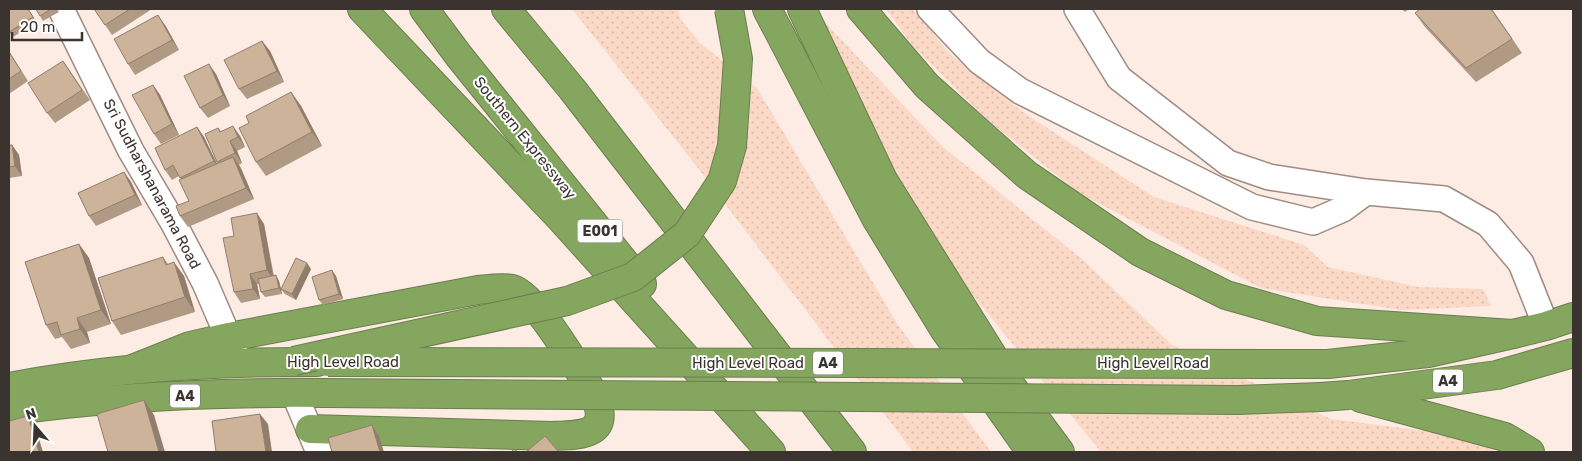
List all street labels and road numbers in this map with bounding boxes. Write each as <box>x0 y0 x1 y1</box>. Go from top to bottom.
street label: Southern Expressway <box>470 73 580 203</box>
street label: Sri Sudharshanarama Road <box>99 96 205 272</box>
road number: E001 <box>578 220 622 242</box>
road number: A4 <box>813 352 843 374</box>
street label: High Level Road <box>287 353 399 371</box>
street label: High Level Road <box>692 354 804 372</box>
street label: High Level Road <box>1097 354 1209 372</box>
road number: A4 <box>1433 370 1463 392</box>
road number: A4 <box>170 384 200 408</box>

